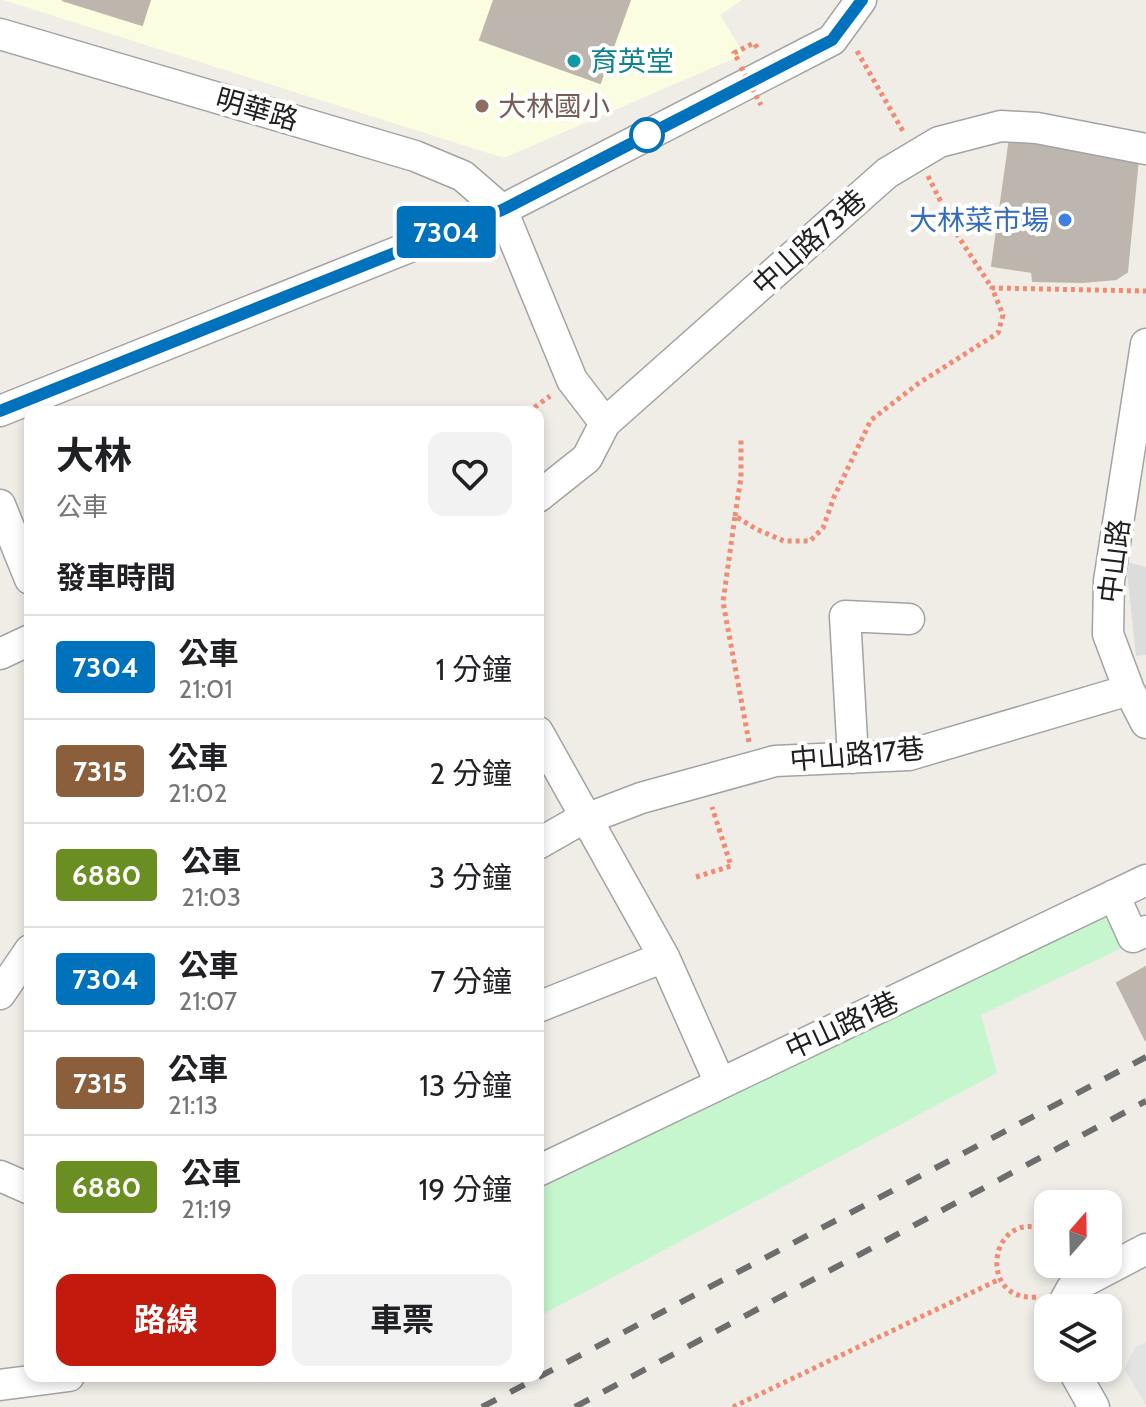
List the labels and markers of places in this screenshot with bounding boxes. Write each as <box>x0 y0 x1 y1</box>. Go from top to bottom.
place label: 育英堂 <box>590 44 674 78</box>
marker: 育英堂 <box>565 52 583 70</box>
place label: 大林國小 <box>498 89 610 123</box>
marker: 大林國小 <box>473 97 491 115</box>
unlabelled marker <box>630 118 664 152</box>
place label: 大林菜市場 <box>909 203 1049 237</box>
marker: 大林菜市場 <box>1056 211 1074 229</box>

